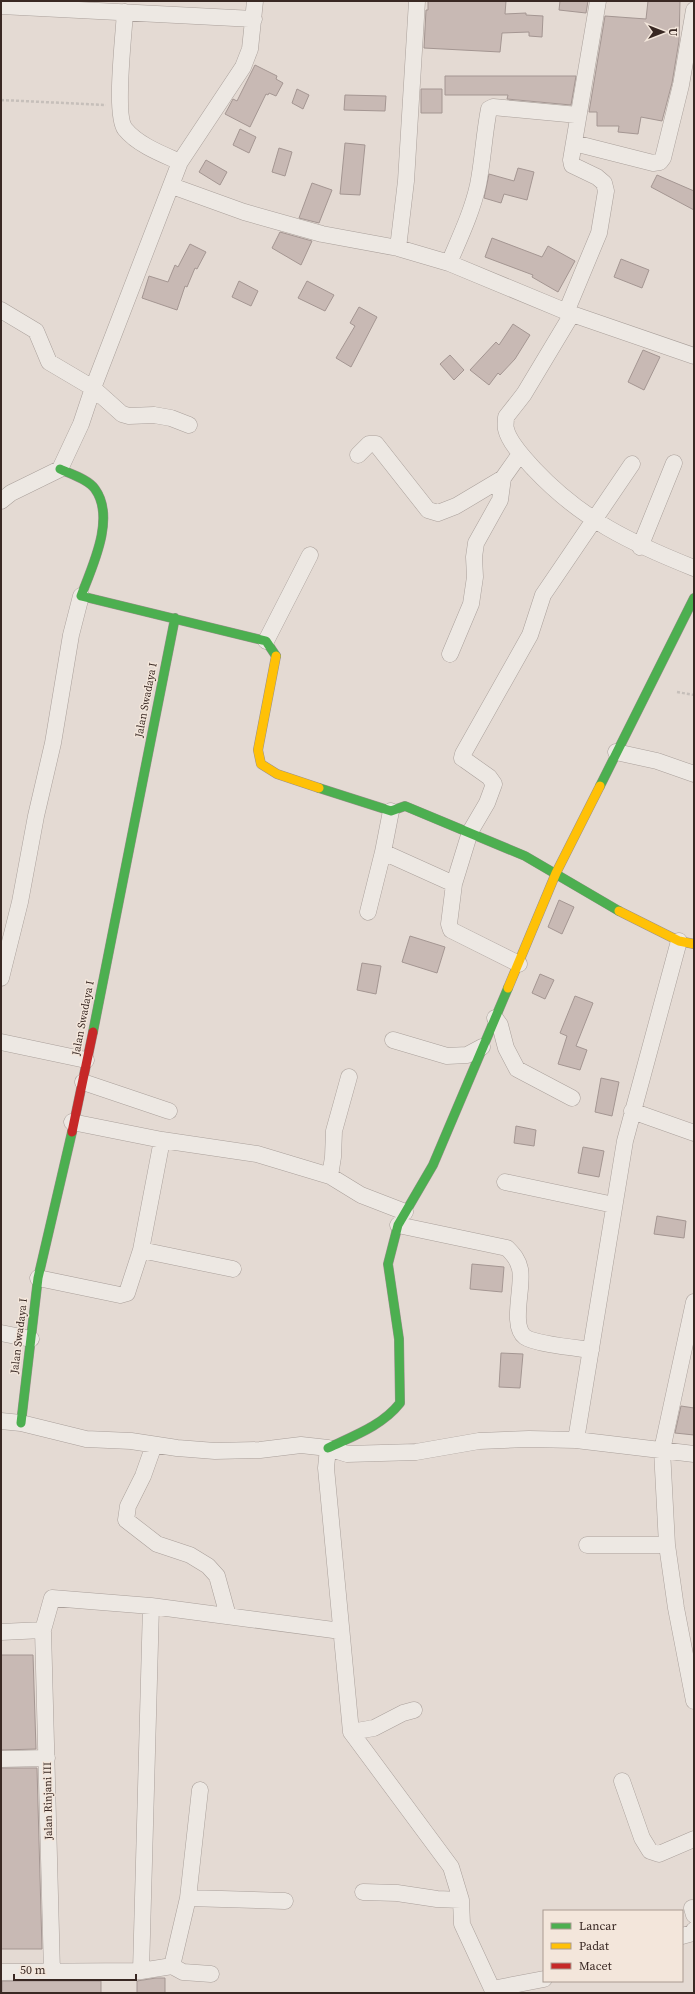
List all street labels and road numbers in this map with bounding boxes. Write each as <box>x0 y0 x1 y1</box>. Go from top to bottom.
street label: Jalan Swadaya I <box>131 661 161 740</box>
street label: Jalan Swadaya I <box>68 979 98 1058</box>
street label: Jalan Swadaya I <box>7 1297 31 1376</box>
street label: Jalan Rinjani III <box>40 1762 56 1841</box>

